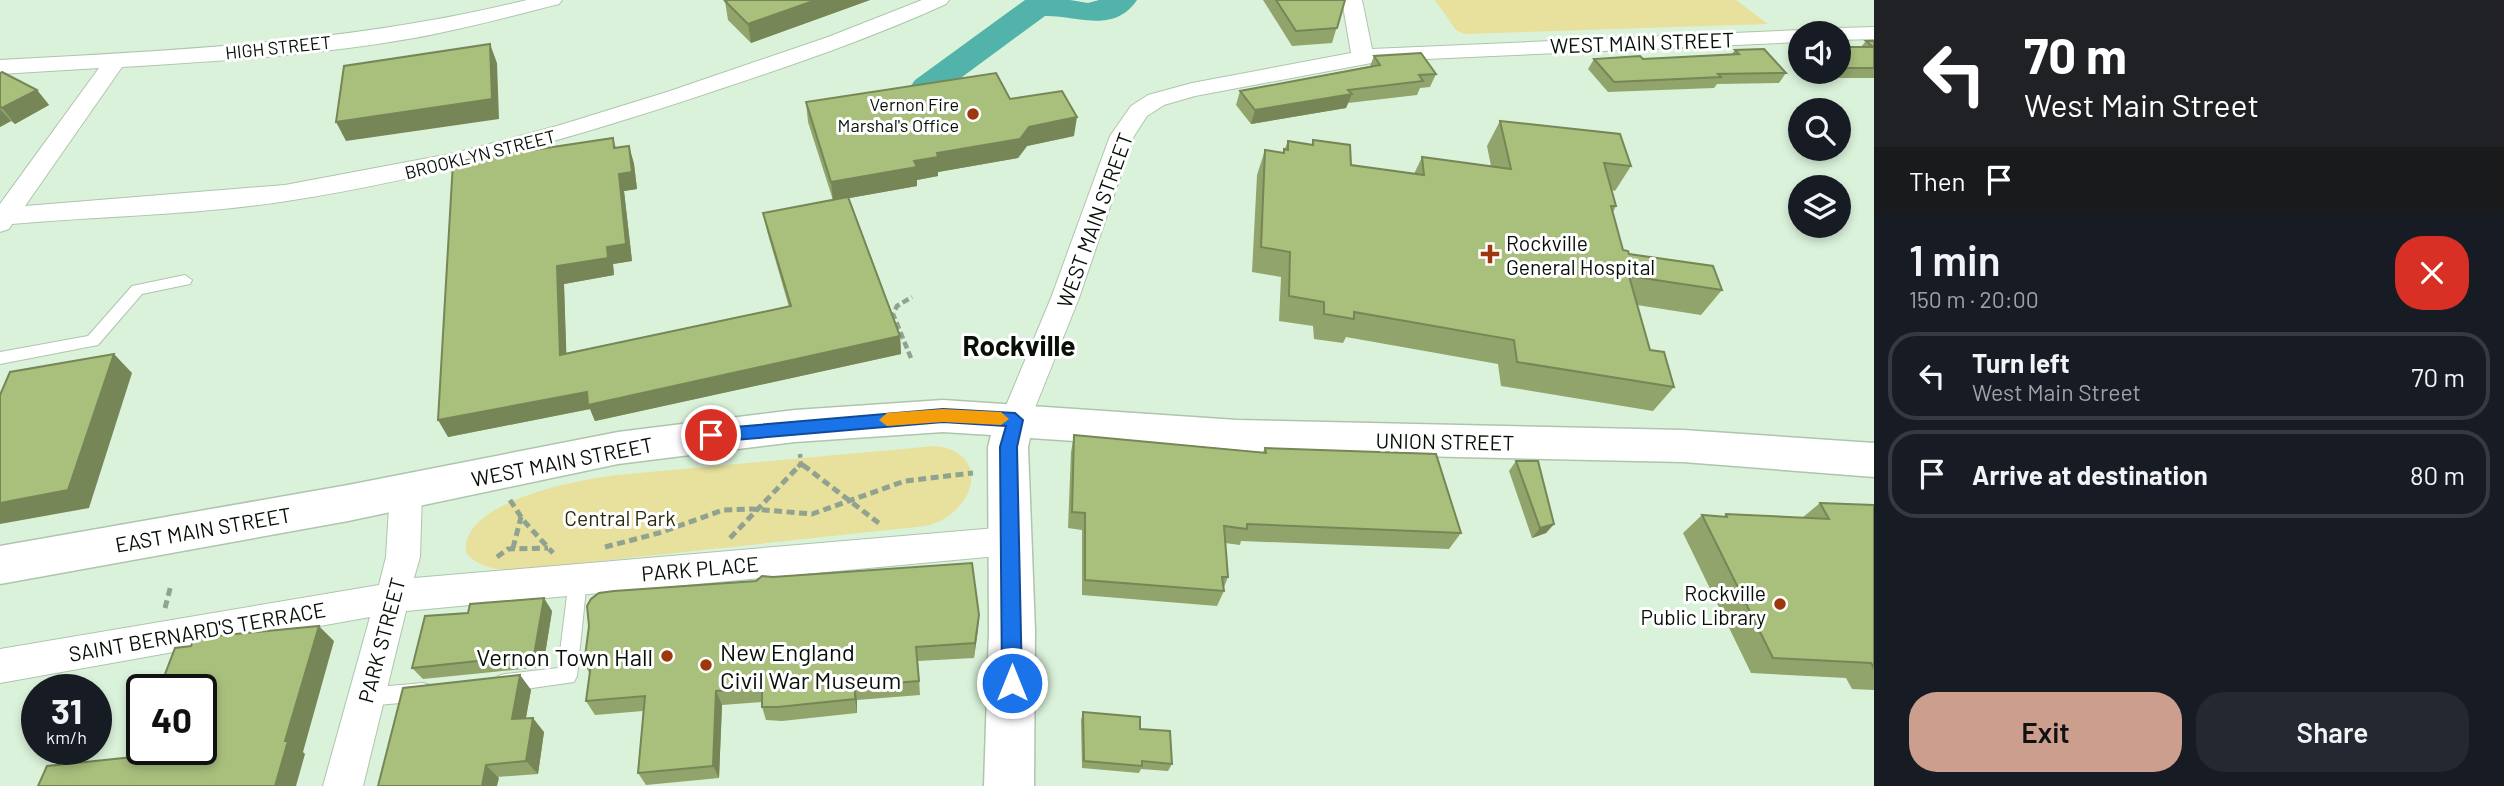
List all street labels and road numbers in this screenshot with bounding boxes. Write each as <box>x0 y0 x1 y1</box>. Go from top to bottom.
street label: WEST MAIN STREET <box>1549 26 1735 58</box>
street label: HIGH STREET <box>224 31 332 63</box>
street label: BROOKLYN STREET <box>402 125 558 183</box>
street label: WEST MAIN STREET <box>1051 129 1137 311</box>
street label: UNION STREET <box>1375 427 1515 455</box>
street label: WEST MAIN STREET <box>469 431 655 491</box>
street label: EAST MAIN STREET <box>113 501 293 557</box>
street label: PARK PLACE <box>640 550 760 586</box>
street label: PARK STREET <box>352 575 410 705</box>
street label: SAINT BERNARD'S TERRACE <box>67 596 327 666</box>

